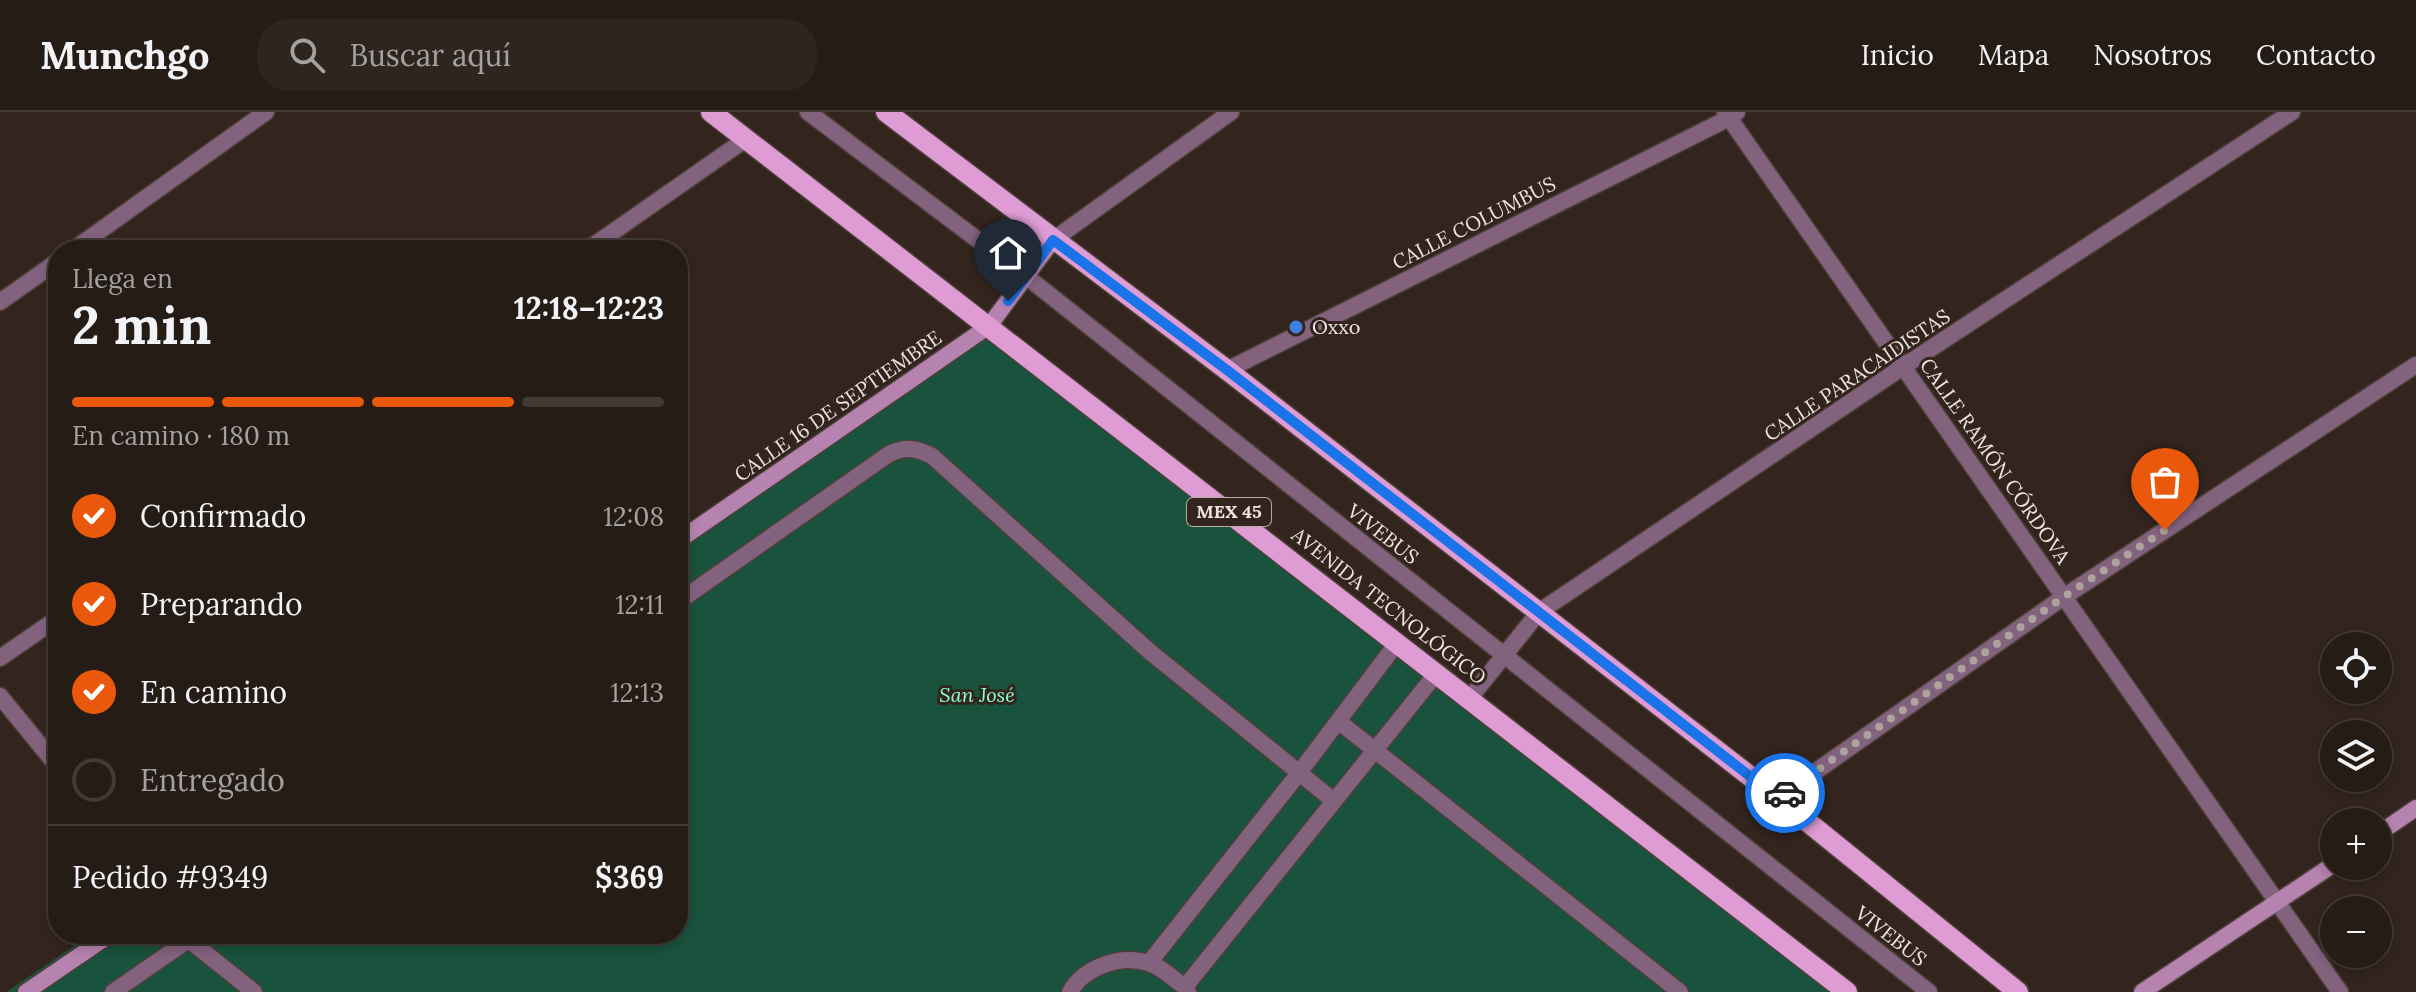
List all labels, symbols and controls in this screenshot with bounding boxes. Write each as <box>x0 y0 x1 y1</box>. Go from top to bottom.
search box <box>257 19 817 91</box>
text: Munchgo <box>40 31 209 79</box>
icon: search <box>285 33 329 77</box>
text: Buscar aquí <box>349 36 511 74</box>
text: Inicio <box>1861 37 1934 73</box>
text: Mapa <box>1978 37 2049 73</box>
text: Nosotros <box>2093 37 2212 73</box>
text: Contacto <box>2256 37 2376 73</box>
street label: CALLE COLUMBUS <box>1388 171 1560 275</box>
pin <box>974 219 1042 301</box>
icon: home <box>986 231 1030 275</box>
text: Llega en <box>72 262 173 295</box>
text: 12:18–12:23 <box>514 289 664 327</box>
text: 2 min <box>72 292 211 358</box>
street label: CALLE PARACAIDISTAS <box>1759 303 1954 446</box>
place label: Oxxo <box>1312 314 1361 339</box>
marker: Oxxo <box>1287 318 1305 336</box>
street label: CALLE 16 DE SEPTIEMBRE <box>729 324 946 487</box>
street label: CALLE RAMÓN CÓRDOVA <box>1915 353 2076 569</box>
text: En camino · 180 m <box>72 419 290 452</box>
pin <box>2131 448 2199 530</box>
icon: bag <box>2143 460 2187 504</box>
icon: check <box>72 494 116 538</box>
text: Confirmado <box>140 497 306 535</box>
street label: VIVEBUS <box>1342 497 1424 569</box>
road number: MEX 45 <box>1187 498 1271 526</box>
text: 12:08 <box>603 500 664 533</box>
street label: AVENIDA TECNOLÓGICO <box>1286 521 1492 689</box>
icon: check <box>72 582 116 626</box>
text: Preparando <box>140 585 303 623</box>
text: 12:11 <box>615 588 664 621</box>
map controls <box>2320 632 2392 968</box>
button: locate <box>2320 632 2392 704</box>
icon: check <box>72 670 116 714</box>
text: En camino <box>140 673 287 711</box>
text: 12:13 <box>610 676 664 709</box>
park label: San José <box>939 682 1015 707</box>
button: layers <box>2320 720 2392 792</box>
courier <box>1745 753 1825 833</box>
text: Entregado <box>140 761 285 799</box>
icon: car <box>1763 771 1807 815</box>
button: + <box>2320 808 2392 880</box>
text: Pedido #9349 <box>72 858 268 896</box>
text: $369 <box>595 858 664 896</box>
button: − <box>2320 896 2392 968</box>
street label: VIVEBUS <box>1850 899 1932 971</box>

